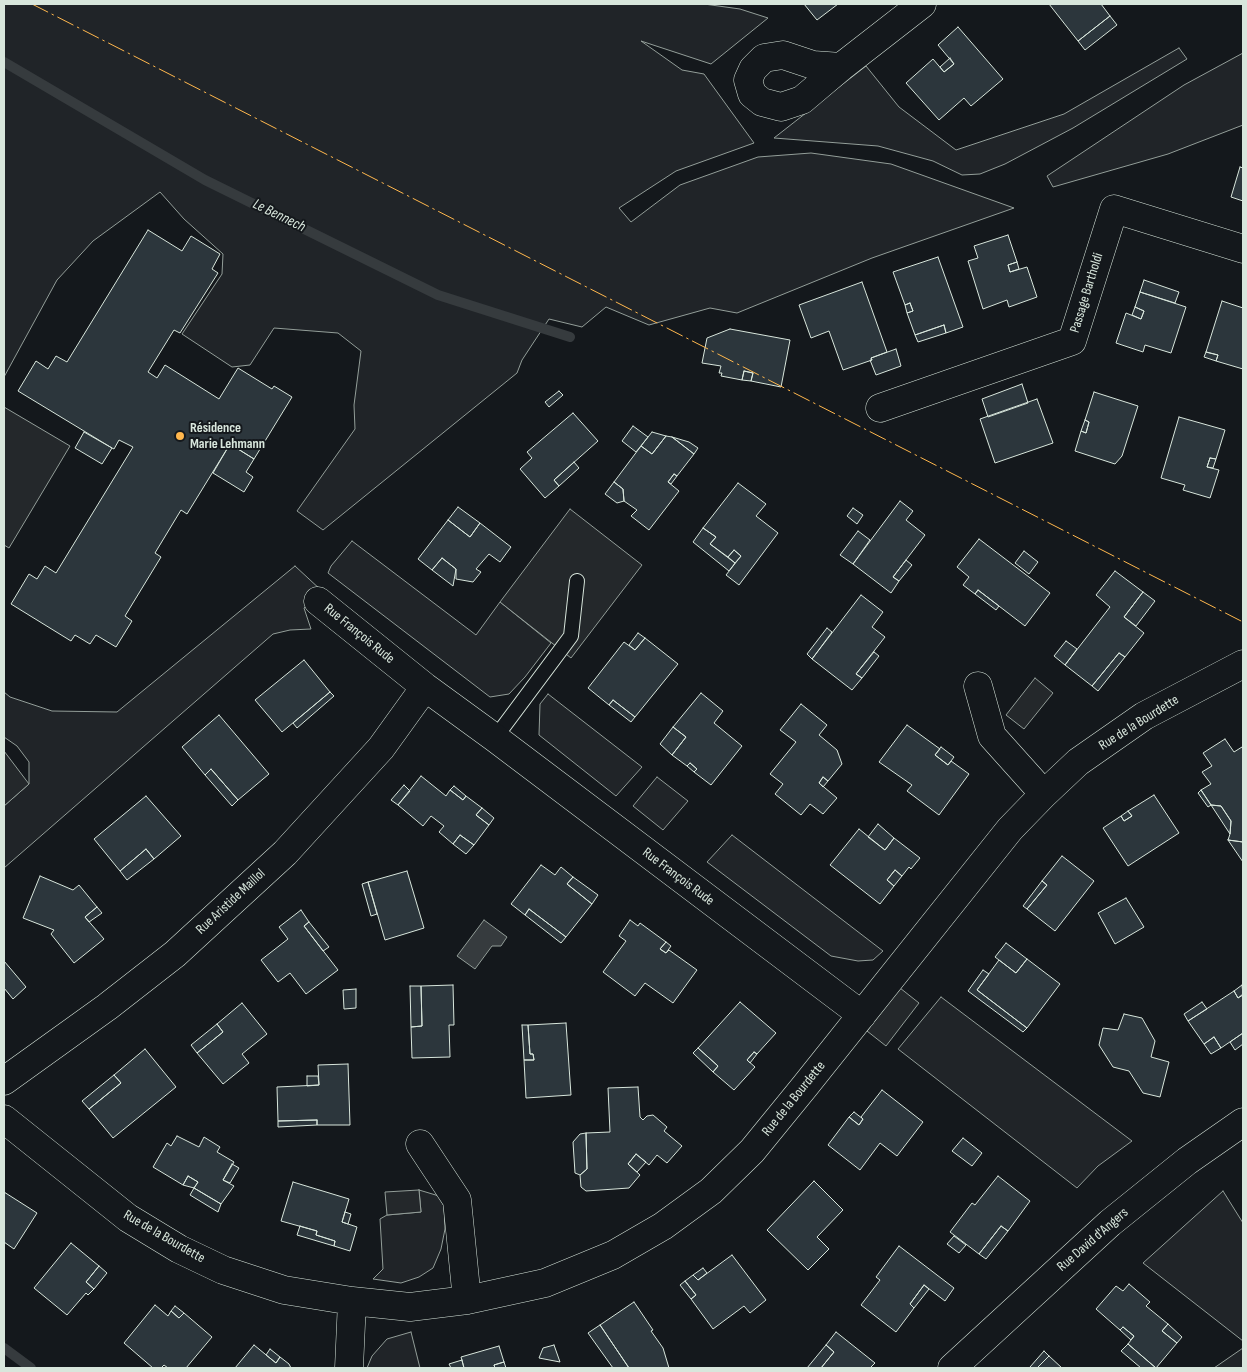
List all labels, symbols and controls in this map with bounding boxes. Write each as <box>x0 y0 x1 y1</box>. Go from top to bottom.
water label: Le Bennech <box>250 196 308 236</box>
street label: Passage Bartholdi <box>1067 251 1107 335</box>
place label: Résidence Marie Lehmann <box>190 420 265 452</box>
marker: Résidence Marie Lehmann <box>174 430 186 442</box>
street label: Rue François Rude <box>320 601 398 667</box>
street label: Rue de la Bourdette <box>1096 692 1182 754</box>
street label: Rue François Rude <box>639 845 717 909</box>
street label: Rue Aristide Maillol <box>193 866 269 938</box>
street label: Rue de la Bourdette <box>759 1058 829 1140</box>
street label: Rue David d'Angers <box>1054 1205 1132 1275</box>
street label: Rue de la Bourdette <box>120 1207 208 1267</box>

